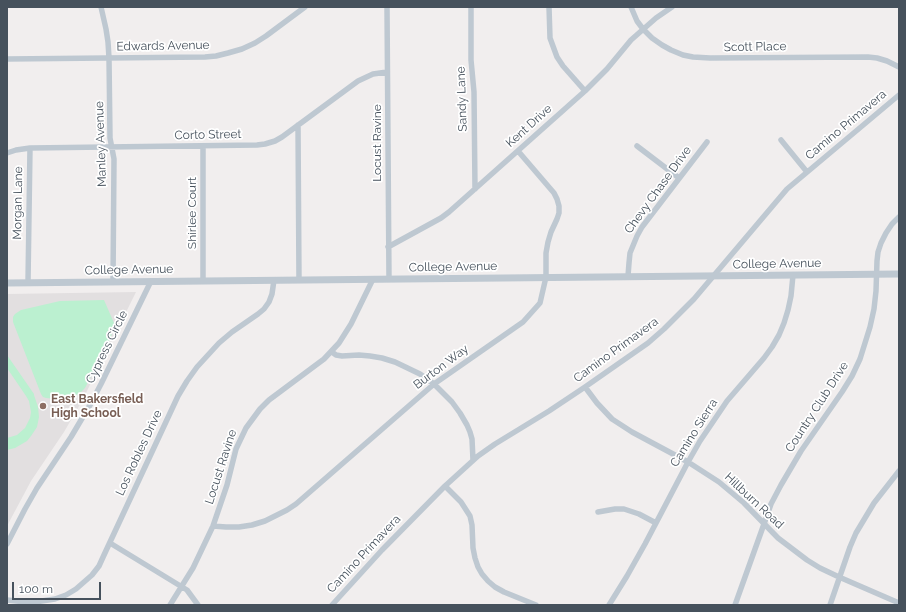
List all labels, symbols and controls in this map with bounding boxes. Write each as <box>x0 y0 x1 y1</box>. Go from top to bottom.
street label: Edwards Avenue <box>116 38 210 54</box>
street label: Scott Place <box>723 39 787 55</box>
street label: Sandy Lane <box>454 66 470 132</box>
street label: Camino Primavera <box>803 87 889 163</box>
street label: Manley Avenue <box>92 101 110 187</box>
street label: Kent Drive <box>503 102 555 150</box>
street label: Locust Ravine <box>370 104 384 182</box>
street label: Corto Street <box>174 127 242 143</box>
street label: Chevy Chase Drive <box>622 144 694 236</box>
street label: Morgan Lane <box>10 166 26 240</box>
street label: Shirlee Court <box>185 177 199 249</box>
street label: College Avenue <box>733 256 821 272</box>
street label: College Avenue <box>409 259 497 275</box>
street label: College Avenue <box>85 262 173 278</box>
street label: Cypress Circle <box>83 308 131 386</box>
street label: Camino Primavera <box>571 314 661 386</box>
street label: Burton Way <box>411 342 471 392</box>
street label: Country Club Drive <box>782 359 852 455</box>
place label: East Bakersfield High School <box>51 392 143 420</box>
street label: Camino Sierra <box>667 396 721 470</box>
marker: East Bakersfield High School <box>38 401 48 411</box>
street label: Los Robles Drive <box>113 408 165 498</box>
street label: Locust Ravine <box>202 428 240 506</box>
street label: Hillburn Road <box>721 470 787 532</box>
street label: Camino Primavera <box>324 512 404 596</box>
scale bar <box>14 574 103 600</box>
text: 100 m <box>19 582 53 596</box>

